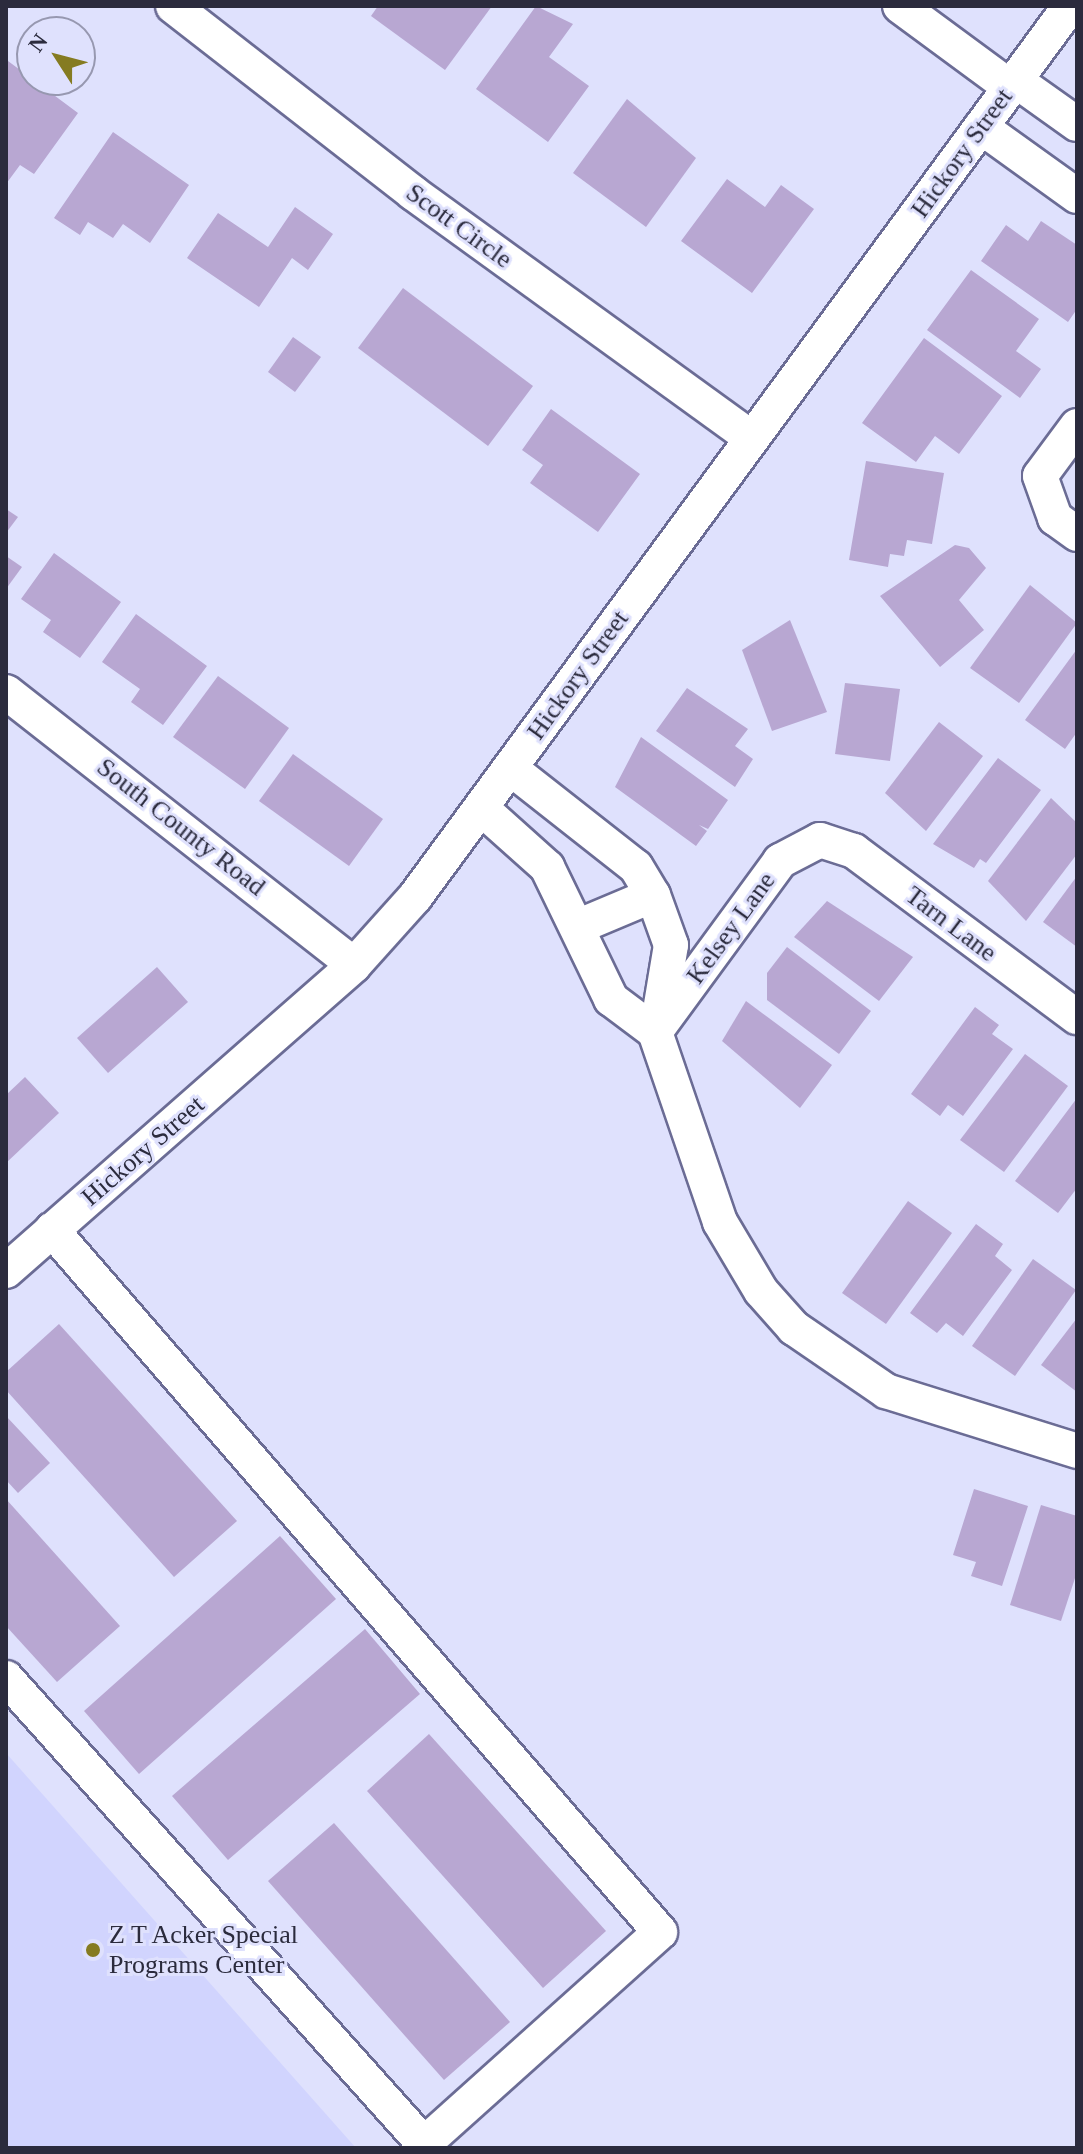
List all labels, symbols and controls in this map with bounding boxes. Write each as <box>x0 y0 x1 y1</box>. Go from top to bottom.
north arrow <box>16 16 96 96</box>
text: N <box>23 29 53 57</box>
street label: Hickory Street <box>905 82 1019 224</box>
street label: Scott Circle <box>400 177 518 275</box>
street label: Hickory Street <box>521 604 635 746</box>
street label: South County Road <box>91 752 271 902</box>
street label: Kelsey Lane <box>680 866 782 990</box>
street label: Tarn Lane <box>899 880 1003 968</box>
street label: Hickory Street <box>75 1089 211 1213</box>
place label: Z T Acker Special Programs Center <box>109 1919 300 1980</box>
marker: Z T Acker Special Programs Center <box>84 1941 102 1959</box>

